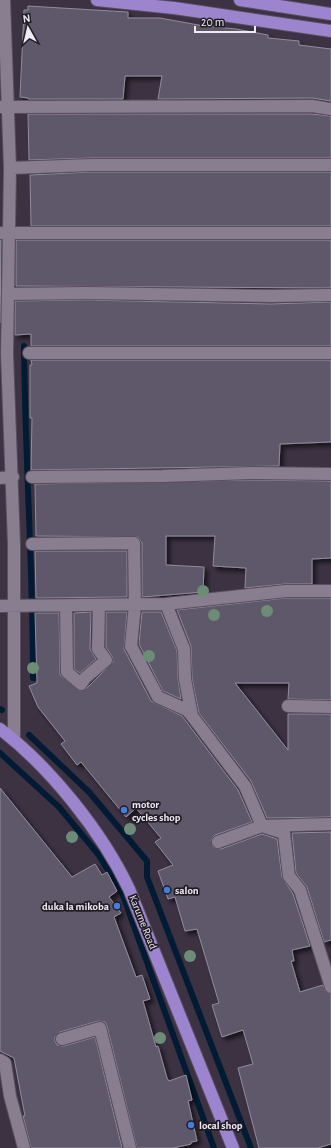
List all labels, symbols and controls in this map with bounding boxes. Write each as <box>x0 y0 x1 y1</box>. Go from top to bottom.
north arrow <box>8 8 48 48</box>
scale bar <box>195 8 255 34</box>
text: N <box>22 13 31 25</box>
text: 20 m <box>201 16 224 28</box>
place label: motor cycles shop <box>132 799 181 823</box>
marker: motor cycles shop <box>119 805 129 815</box>
marker: salon <box>162 885 172 895</box>
place label: salon <box>175 885 199 896</box>
street label: Karume Road <box>127 893 159 951</box>
place label: duka la mikoba <box>42 901 110 912</box>
marker: duka la mikoba <box>112 901 122 911</box>
marker: local shop <box>186 1120 196 1130</box>
place label: local shop <box>199 1120 243 1131</box>

